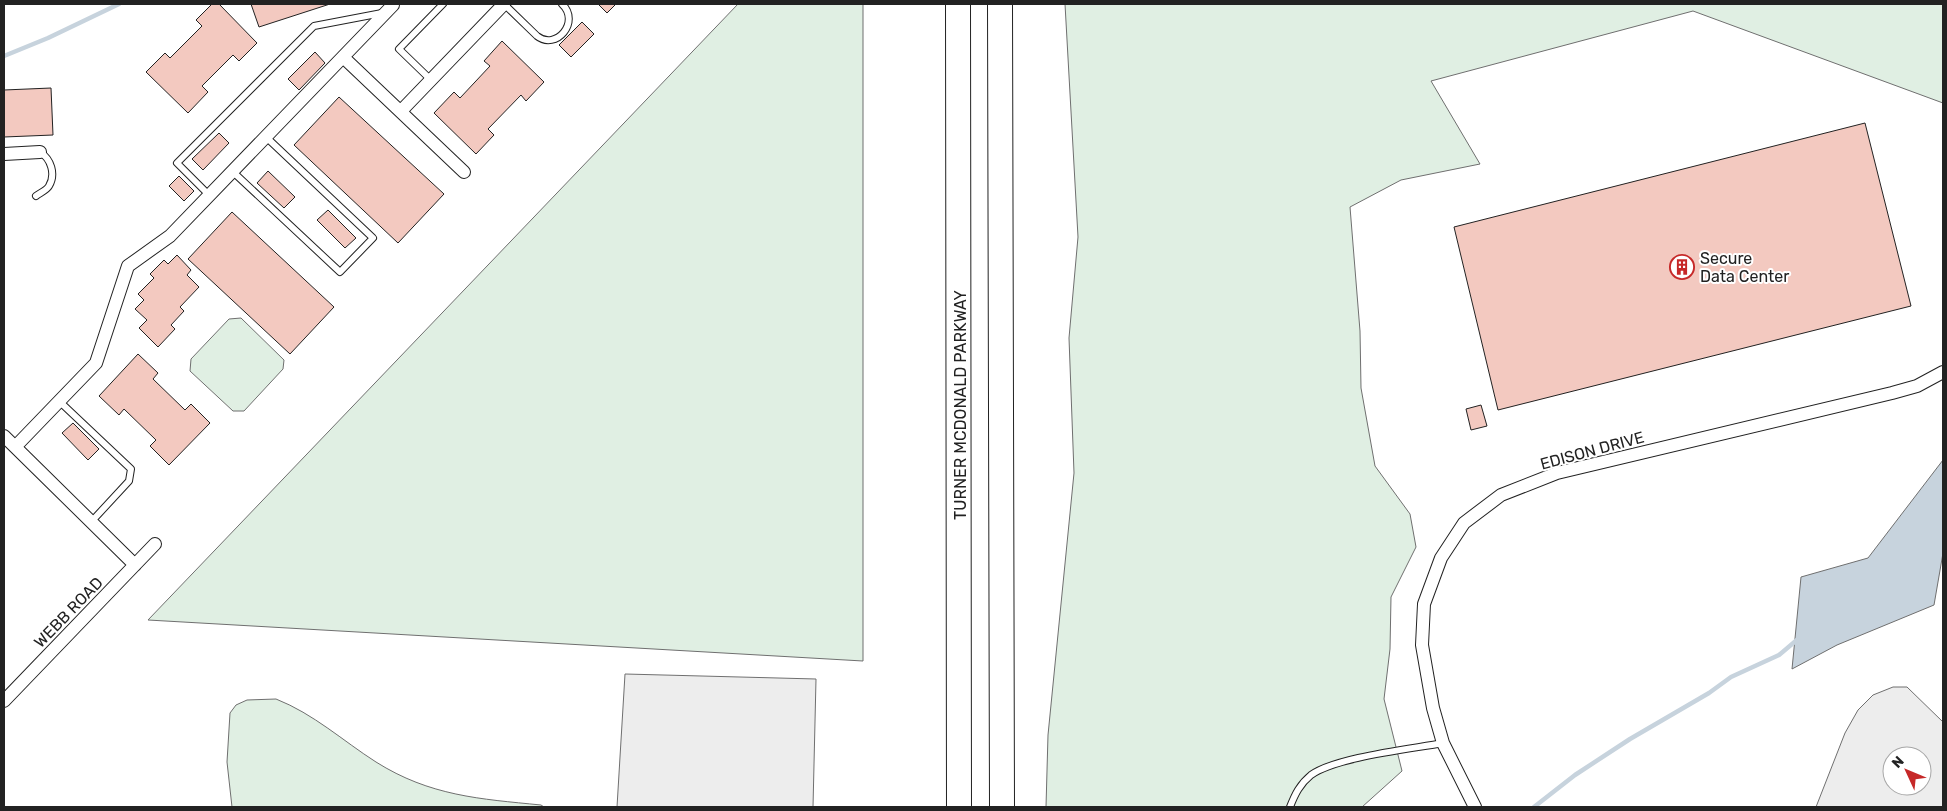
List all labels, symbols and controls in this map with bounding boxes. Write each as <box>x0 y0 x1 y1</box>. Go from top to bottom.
place label: Secure Data Center <box>1700 249 1789 286</box>
building icon: Secure Data Center <box>1669 254 1695 280</box>
street label: TURNER MCDONALD PARKWAY <box>951 290 970 520</box>
street label: EDISON DRIVE <box>1538 427 1646 474</box>
street label: WEBB ROAD <box>30 573 107 652</box>
north arrow <box>1882 746 1932 796</box>
text: N <box>1888 753 1908 772</box>

